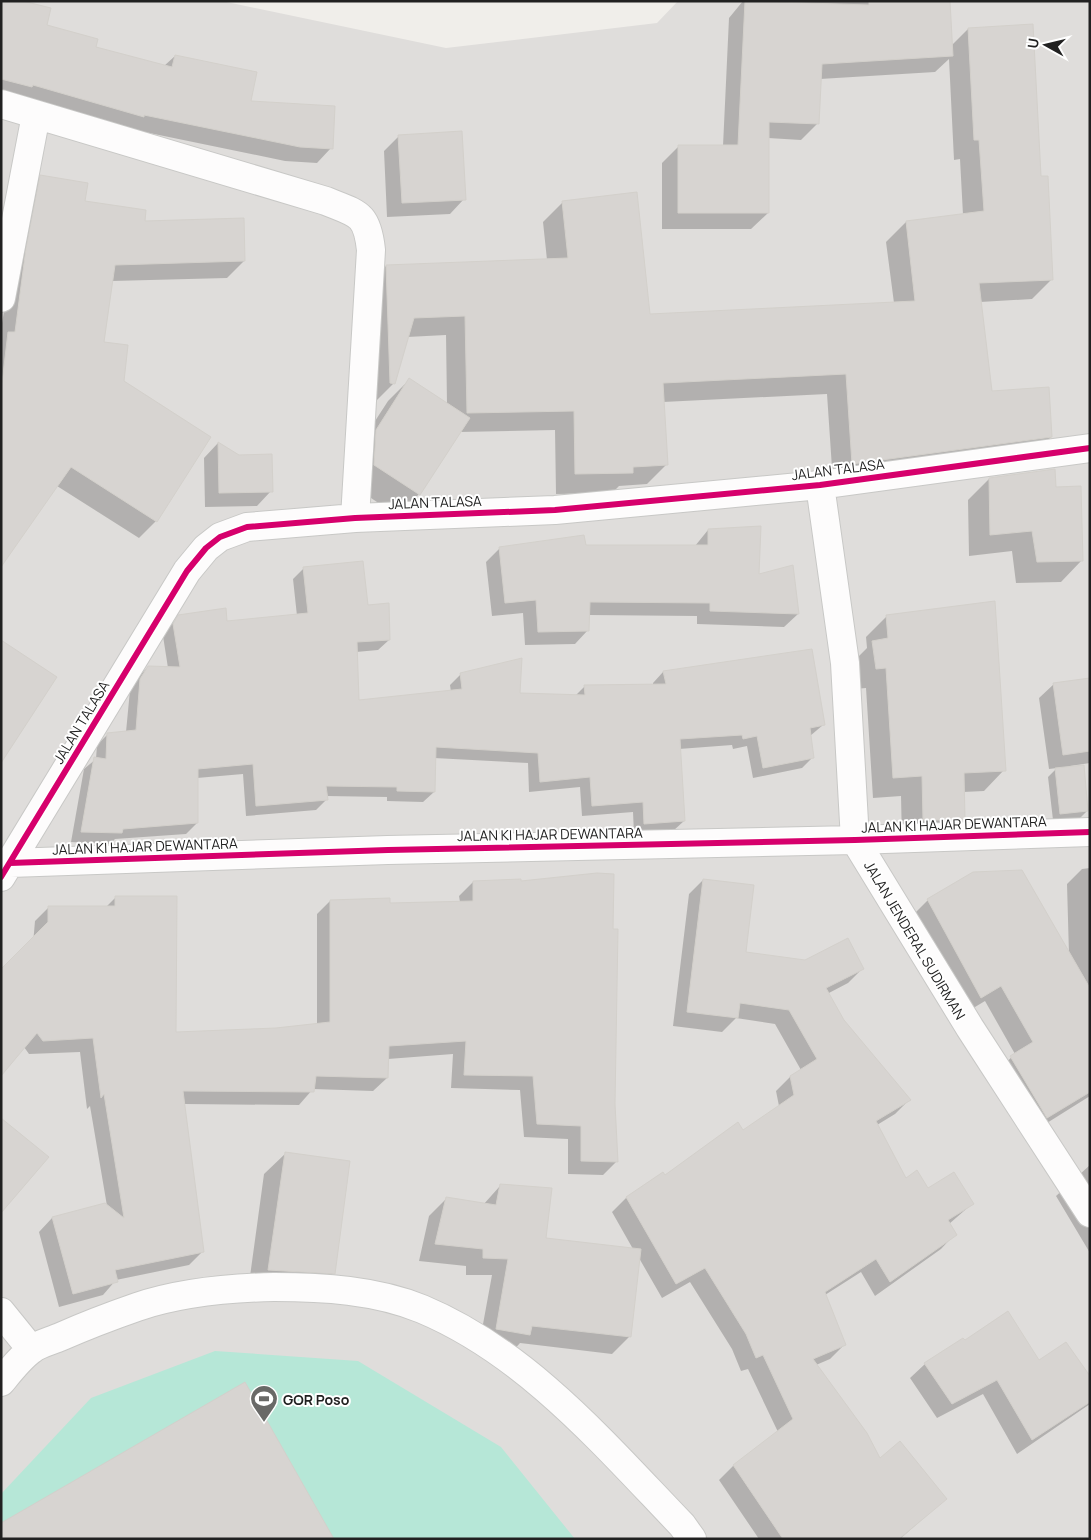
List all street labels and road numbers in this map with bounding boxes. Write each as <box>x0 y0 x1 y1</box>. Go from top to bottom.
street label: JALAN TALASA <box>790 454 886 484</box>
street label: JALAN TALASA <box>388 491 482 513</box>
street label: JALAN TALASA <box>49 677 113 767</box>
street label: JALAN KI HAJAR DEWANTARA <box>861 811 1047 837</box>
street label: JALAN KI HAJAR DEWANTARA <box>457 823 643 845</box>
street label: JALAN KI HAJAR DEWANTARA <box>52 833 238 859</box>
street label: JALAN JENDERAL SUDIRMAN <box>860 857 970 1023</box>

